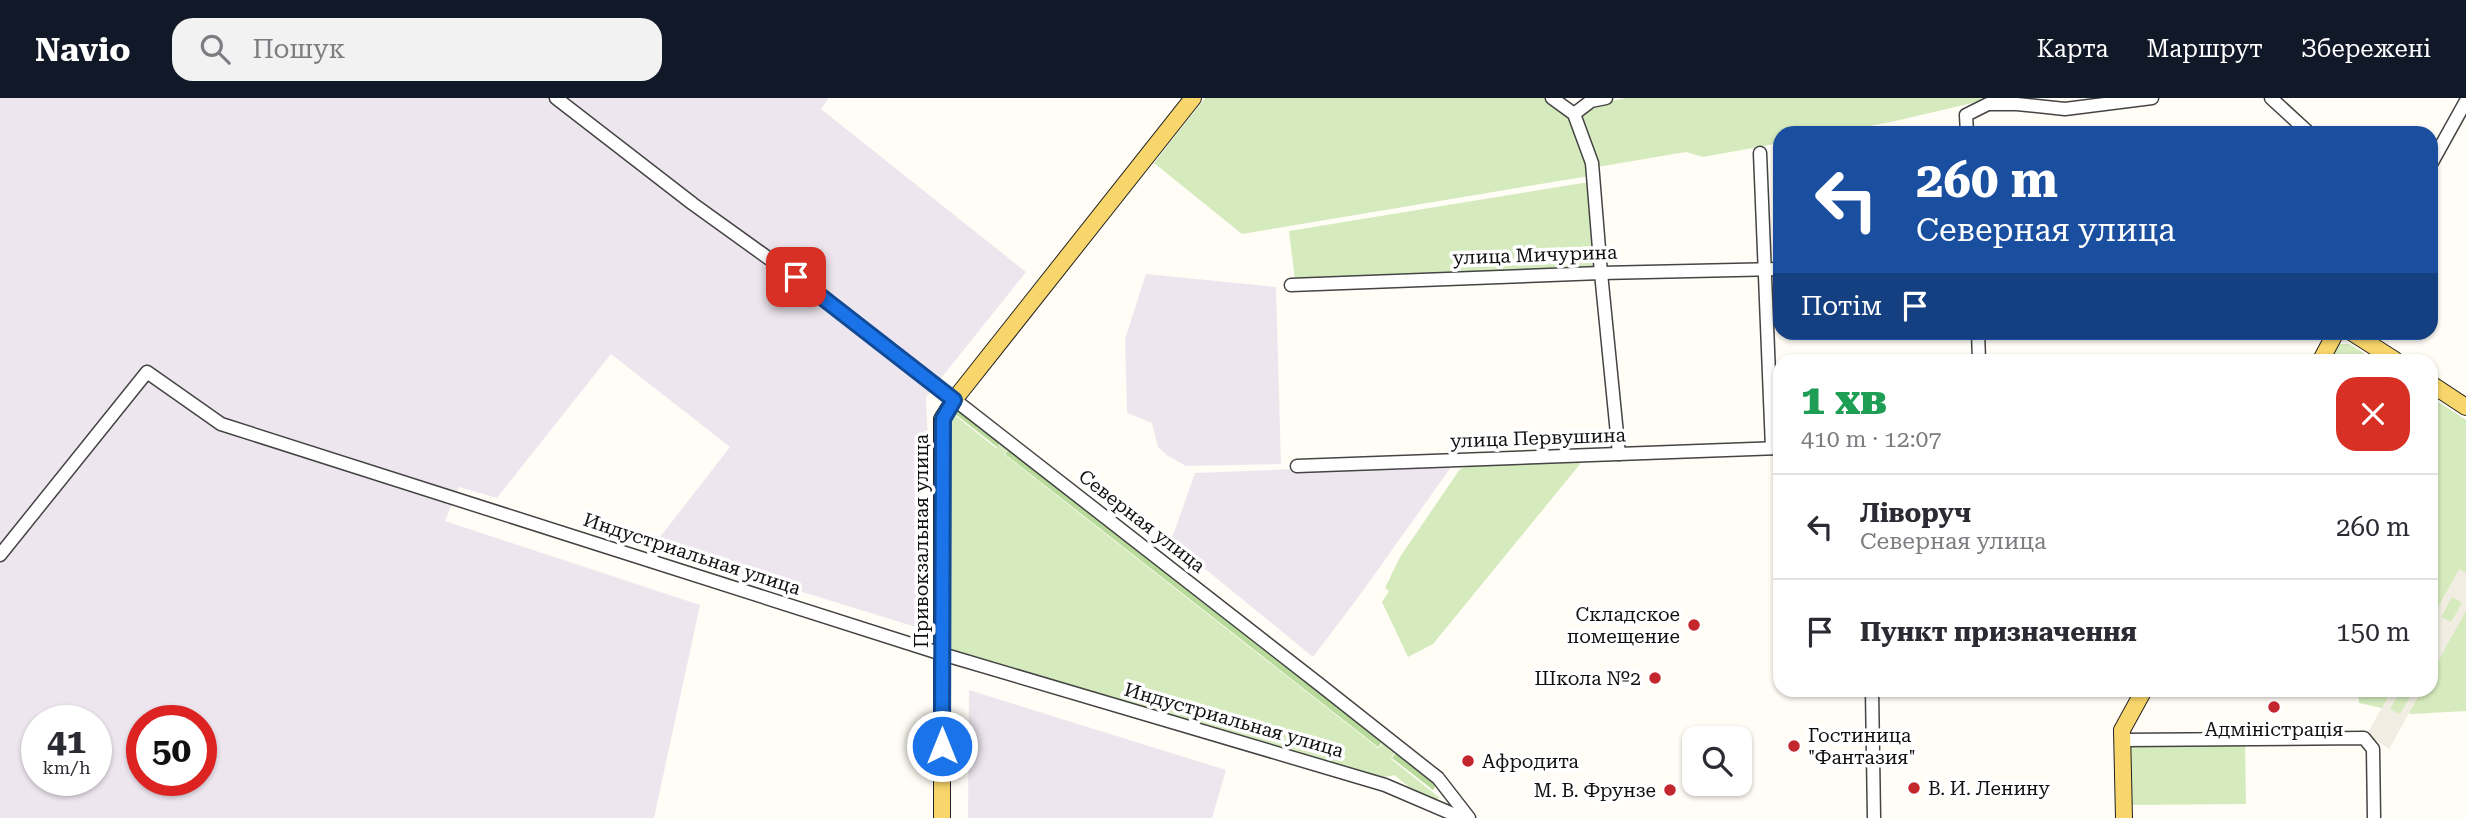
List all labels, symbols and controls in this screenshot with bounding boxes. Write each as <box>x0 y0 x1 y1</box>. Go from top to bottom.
search box <box>172 18 662 81</box>
text: Navio <box>35 30 130 69</box>
icon: search <box>196 30 234 68</box>
text: Пошук <box>252 34 345 64</box>
text: Карта <box>2037 35 2109 63</box>
text: Маршрут <box>2147 35 2263 63</box>
text: Збережені <box>2301 35 2431 63</box>
text: 260 m <box>1916 152 2058 209</box>
icon: left <box>1801 154 1892 245</box>
text: Северная улица <box>1916 211 2176 249</box>
street label: улица Мичурина <box>1452 241 1618 269</box>
pin <box>766 247 826 307</box>
icon: arrive <box>777 258 815 296</box>
icon: arrive <box>1896 287 1934 325</box>
text: Потім <box>1801 291 1882 321</box>
text: 1 хв <box>1801 375 1887 424</box>
button: close <box>2336 377 2410 451</box>
street label: улица Первушина <box>1450 423 1627 453</box>
text: 410 m · 12:07 <box>1801 426 1941 453</box>
street label: Привокзальная улица <box>910 433 933 648</box>
street label: Северная улица <box>1074 465 1210 578</box>
text: Ліворуч <box>1860 498 1971 528</box>
street label: Индустриальная улица <box>581 508 804 600</box>
icon: left <box>1801 508 1839 546</box>
text: 260 m <box>2336 512 2410 542</box>
text: Северная улица <box>1860 528 2047 555</box>
place label: Складское помещение <box>1567 603 1680 648</box>
icon: arrive <box>1801 613 1839 651</box>
marker: Складское помещение <box>1686 617 1702 633</box>
text: Пункт призначення <box>1860 617 2137 647</box>
text: 150 m <box>2336 617 2410 647</box>
place label: Школа №2 <box>1534 667 1641 690</box>
marker: Школа №2 <box>1647 670 1663 686</box>
street label: Индустриальная улица <box>1122 678 1347 763</box>
marker: Адміністрація <box>2266 699 2282 715</box>
speed limit sign: 50 <box>126 705 217 796</box>
position arrow <box>905 709 979 783</box>
place label: Адміністрація <box>2205 718 2343 741</box>
text: 41 <box>47 721 86 762</box>
place label: Гостиница "Фантазия" <box>1808 724 1916 769</box>
map controls <box>1682 726 1752 796</box>
button: search <box>1682 726 1752 796</box>
marker: Гостиница "Фантазия" <box>1786 738 1802 754</box>
place label: Афродита <box>1482 750 1580 773</box>
marker: Афродита <box>1460 753 1476 769</box>
text: km/h <box>42 757 91 778</box>
place label: В. И. Ленину <box>1928 777 2050 800</box>
place label: М. В. Фрунзе <box>1534 779 1656 802</box>
marker: В. И. Ленину <box>1906 780 1922 796</box>
marker: М. В. Фрунзе <box>1662 782 1678 798</box>

